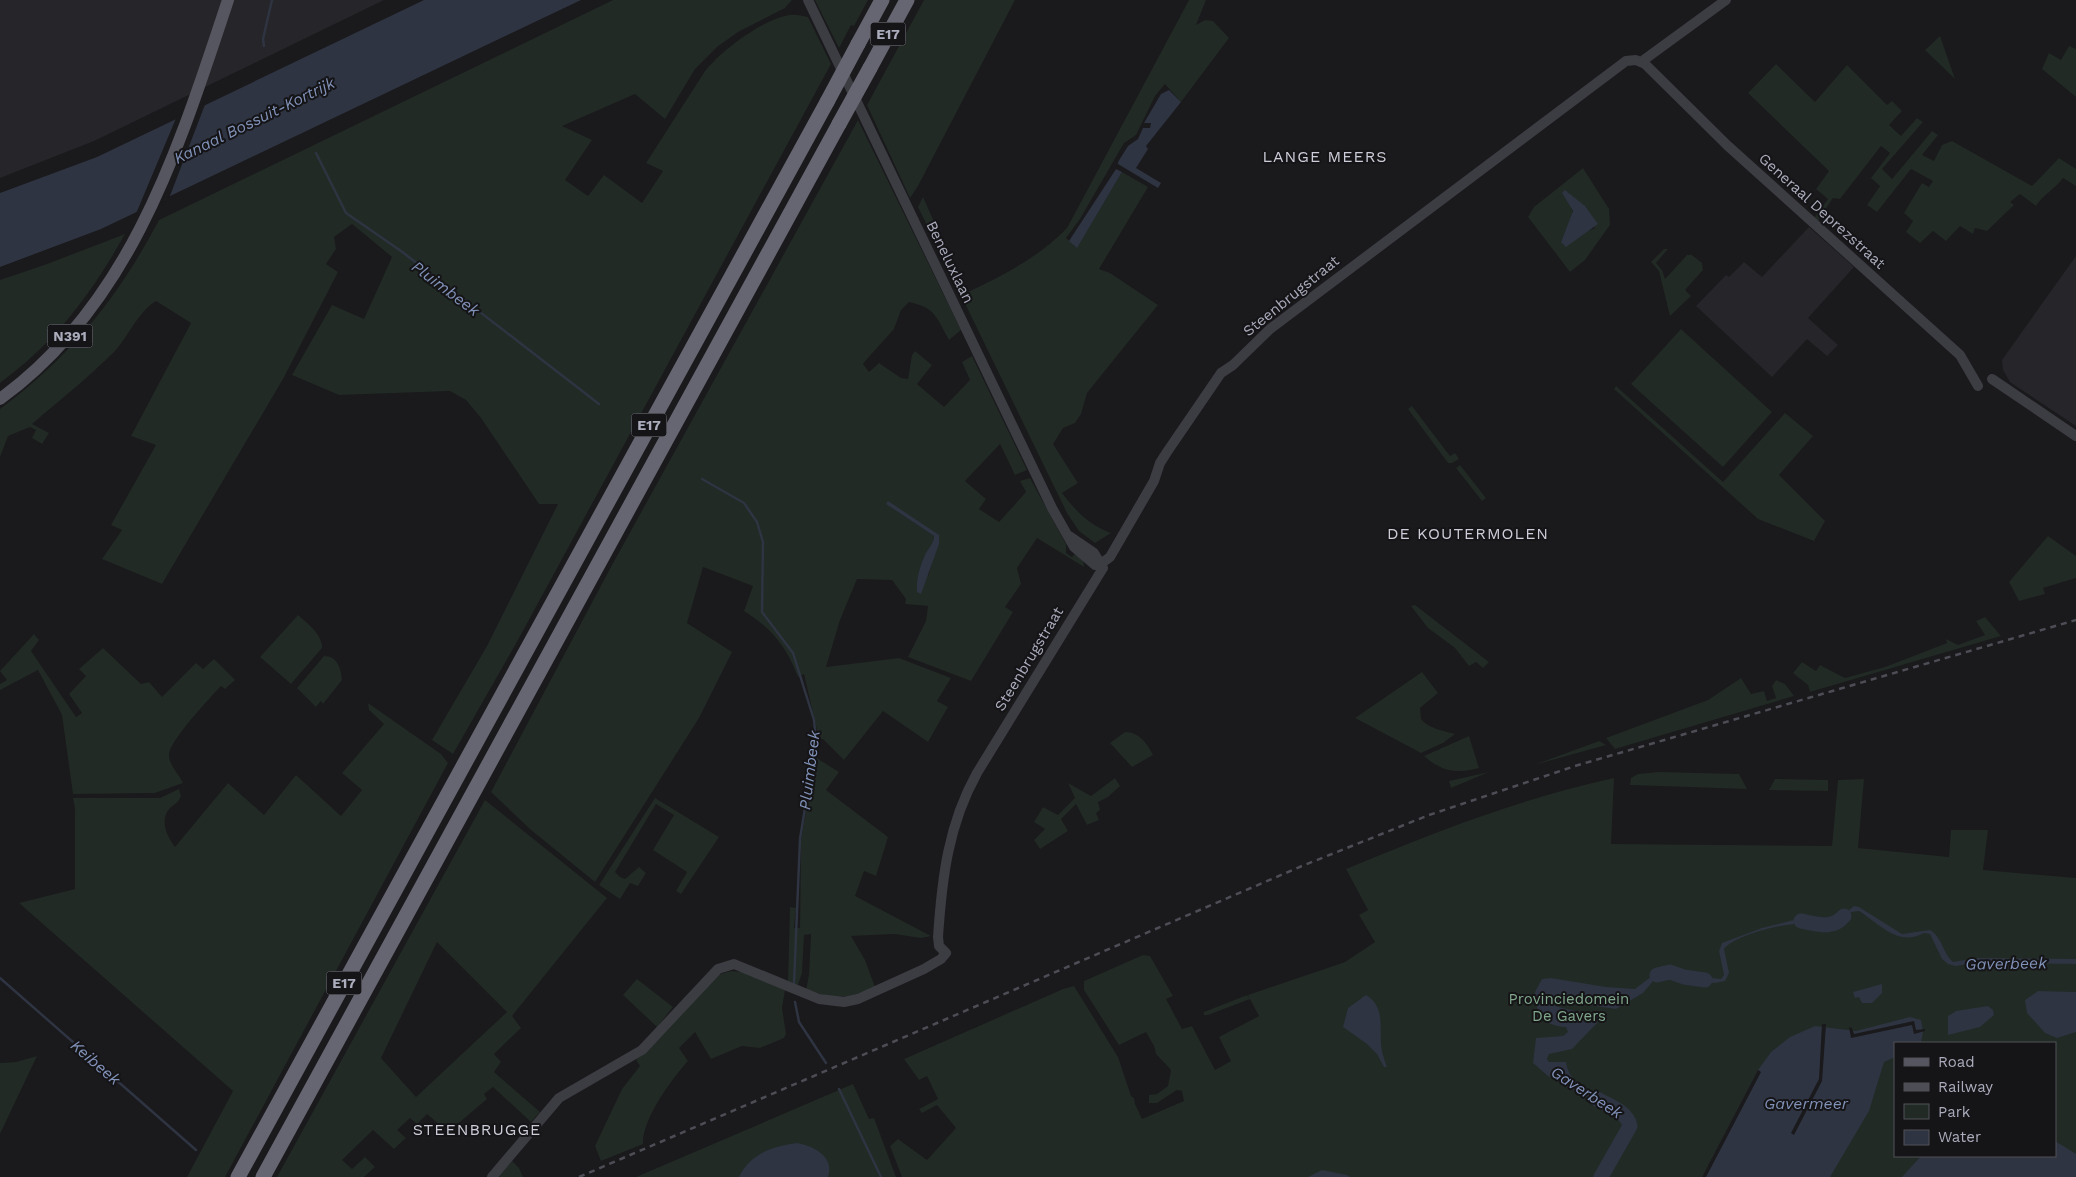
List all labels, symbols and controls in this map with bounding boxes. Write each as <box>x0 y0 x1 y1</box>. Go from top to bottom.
road number: E17 <box>870 22 906 46</box>
water label: Kanaal Bossuit-Kortrijk <box>171 73 339 168</box>
district label: LANGE MEERS <box>1262 147 1388 166</box>
street label: Generaal Deprezstraat <box>1755 149 1889 273</box>
street label: Beneluxlaan <box>922 218 978 306</box>
street label: Steenbrugstraat <box>1239 251 1343 340</box>
water label: Pluimbeek <box>408 257 484 321</box>
road number: N391 <box>48 324 92 348</box>
road number: E17 <box>632 414 666 436</box>
district label: DE KOUTERMOLEN <box>1387 524 1549 543</box>
street label: Steenbrugstraat <box>991 603 1068 714</box>
water label: Pluimbeek <box>795 728 824 811</box>
water label: Gaverbeek <box>1965 953 2048 974</box>
road number: E17 <box>326 971 362 994</box>
park label: Provinciedomein De Gavers <box>1509 990 1629 1025</box>
water label: Keibeek <box>67 1036 125 1090</box>
legend <box>1894 1042 2056 1157</box>
text: Road <box>1938 1053 1975 1071</box>
water label: Gaverbeek <box>1547 1062 1627 1123</box>
text: Railway <box>1938 1078 1993 1096</box>
water label: Gavermeer <box>1764 1094 1849 1113</box>
text: Park <box>1938 1103 1971 1121</box>
district label: STEENBRUGGE <box>413 1120 541 1139</box>
text: Water <box>1938 1128 1981 1146</box>

